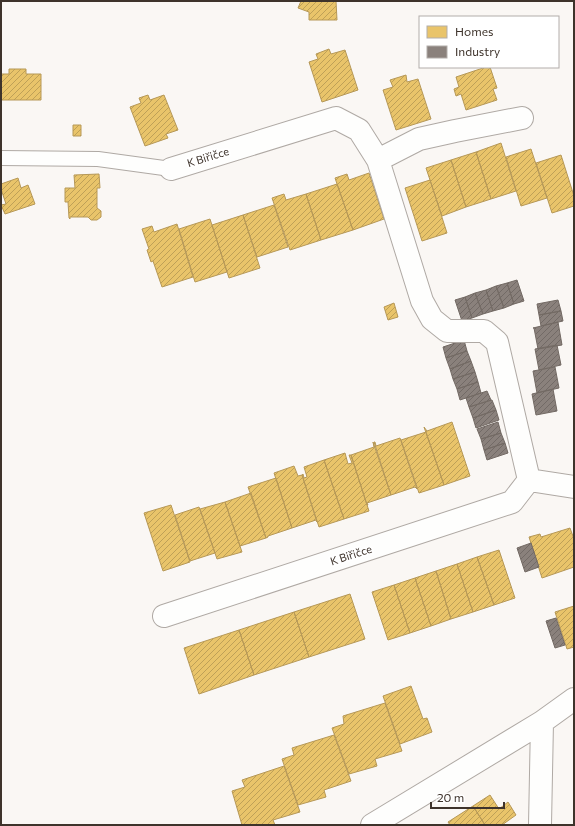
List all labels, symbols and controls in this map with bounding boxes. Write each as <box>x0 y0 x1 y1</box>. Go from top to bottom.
legend <box>419 16 559 68</box>
text: Homes <box>455 24 493 38</box>
text: Industry <box>455 44 500 58</box>
street label: K Biřičce <box>185 144 231 169</box>
street label: K Biřičce <box>328 542 374 567</box>
scale bar <box>431 784 504 810</box>
text: 20 m <box>437 790 464 804</box>

